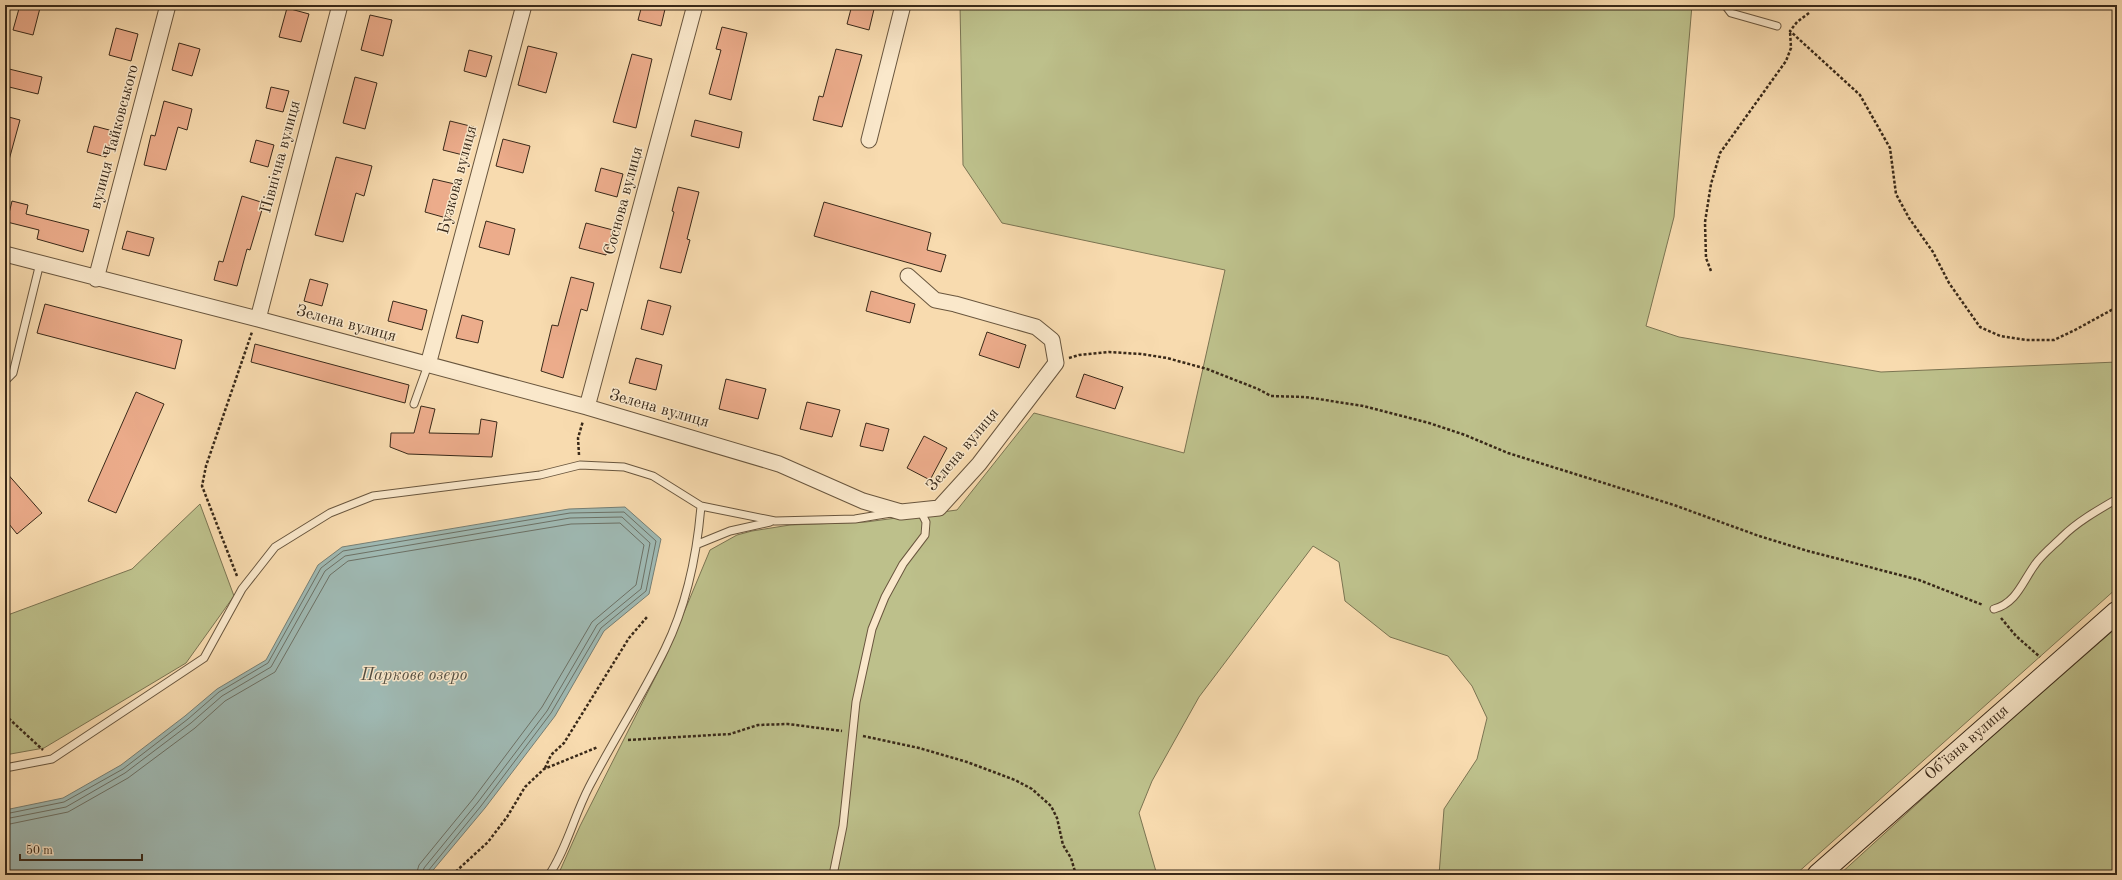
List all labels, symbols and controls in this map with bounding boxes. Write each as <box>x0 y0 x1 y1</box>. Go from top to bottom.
street label: вулиця Чайковського <box>88 63 142 211</box>
street label: Північна вулиця <box>258 99 304 215</box>
street label: Бузкова вулиця <box>436 124 480 236</box>
street label: Соснова вулиця <box>602 145 646 257</box>
street label: Зелена вулиця <box>294 303 398 345</box>
street label: Зелена вулиця <box>607 387 711 431</box>
street label: Зелена вулиця <box>924 405 1002 495</box>
water label: Паркове озеро <box>360 667 467 684</box>
street label: Об’їзна вулиця <box>1922 702 2012 784</box>
scale bar <box>20 836 142 862</box>
text: 50 m <box>26 844 53 857</box>

